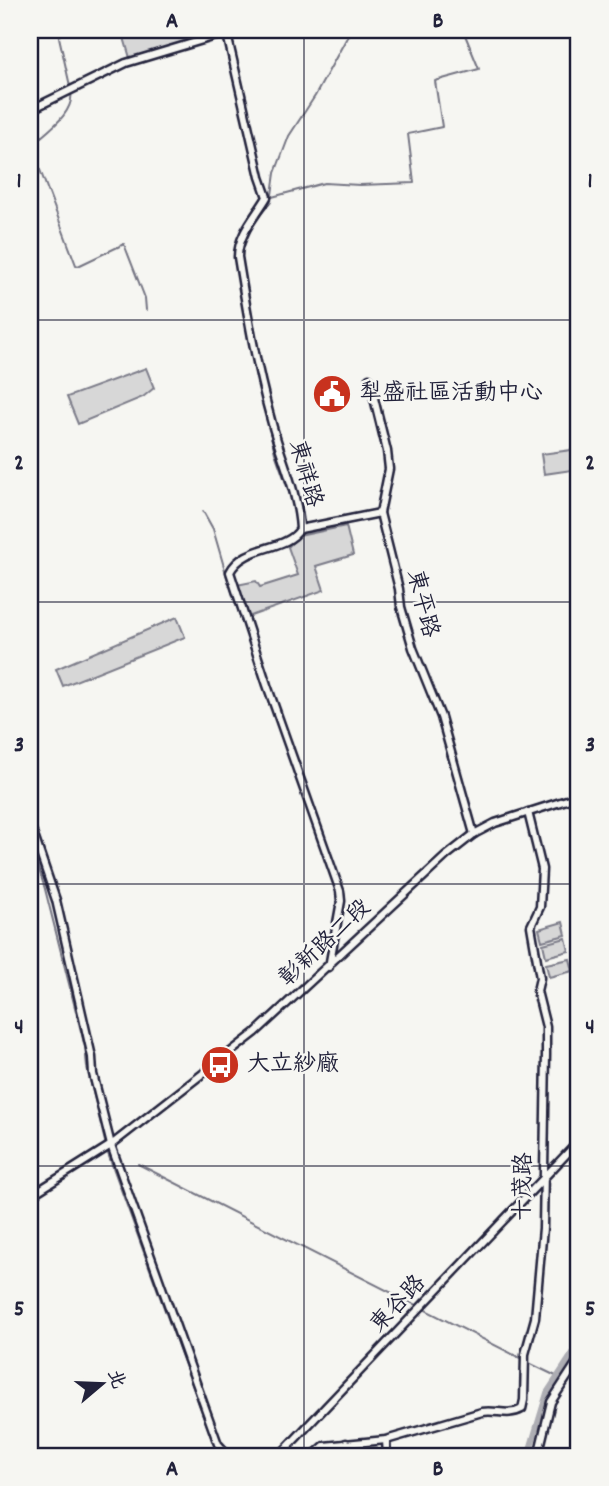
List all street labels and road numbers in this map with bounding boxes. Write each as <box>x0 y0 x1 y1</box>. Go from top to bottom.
street label: 東祥路 <box>279 436 329 512</box>
street label: 東平路 <box>397 567 445 641</box>
street label: 彰新路二段 <box>273 893 379 995</box>
street label: 十茂路 <box>508 1152 542 1222</box>
street label: 東谷路 <box>363 1269 435 1341</box>

